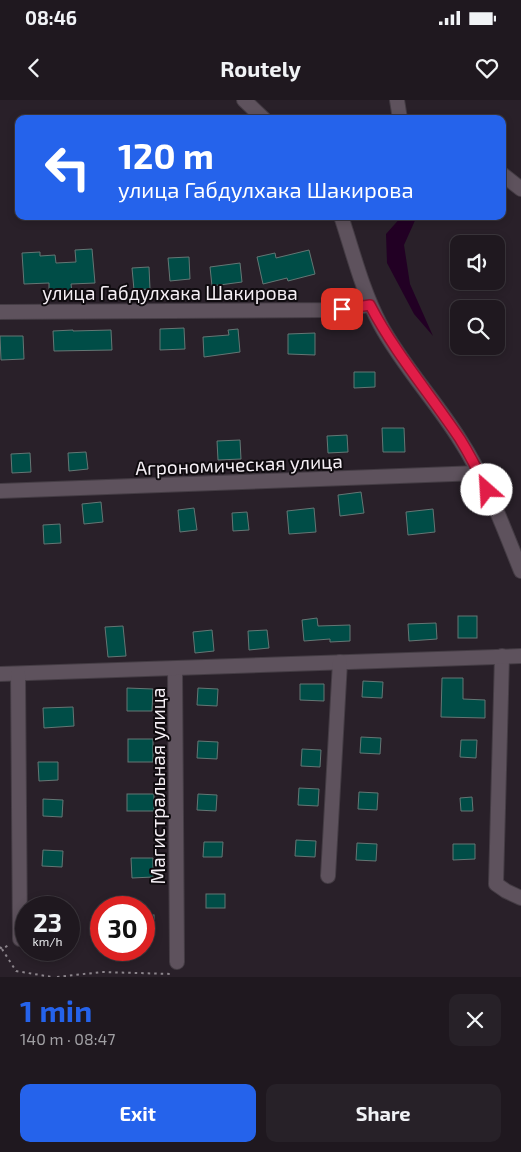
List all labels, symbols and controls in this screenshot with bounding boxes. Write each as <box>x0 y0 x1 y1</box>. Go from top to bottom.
text: 08:46 <box>25 6 77 29</box>
icon: back <box>20 54 48 82</box>
icon: heart <box>473 54 501 82</box>
text: Routely <box>220 55 301 81</box>
text: 120 m <box>118 134 214 176</box>
icon: left <box>35 135 100 200</box>
text: улица Габдулхака Шакирова <box>118 176 414 202</box>
map controls <box>450 235 505 355</box>
button: sound <box>450 235 505 290</box>
street label: улица Габдулхака Шакирова <box>42 281 298 305</box>
pin <box>321 288 363 330</box>
icon: arrive <box>328 295 356 323</box>
button: search <box>450 300 505 355</box>
street label: Агрономическая улица <box>135 449 343 480</box>
position arrow <box>460 463 512 515</box>
street label: Магистральная улица <box>146 688 170 884</box>
speed limit sign: 30 <box>90 896 155 961</box>
text: 23 <box>33 907 62 937</box>
text: km/h <box>33 934 62 948</box>
text: 1 min <box>20 992 92 1028</box>
button: close <box>449 994 501 1046</box>
text: 140 m · 08:47 <box>20 1029 116 1048</box>
button: Exit <box>20 1084 256 1142</box>
button: Share <box>266 1084 501 1142</box>

